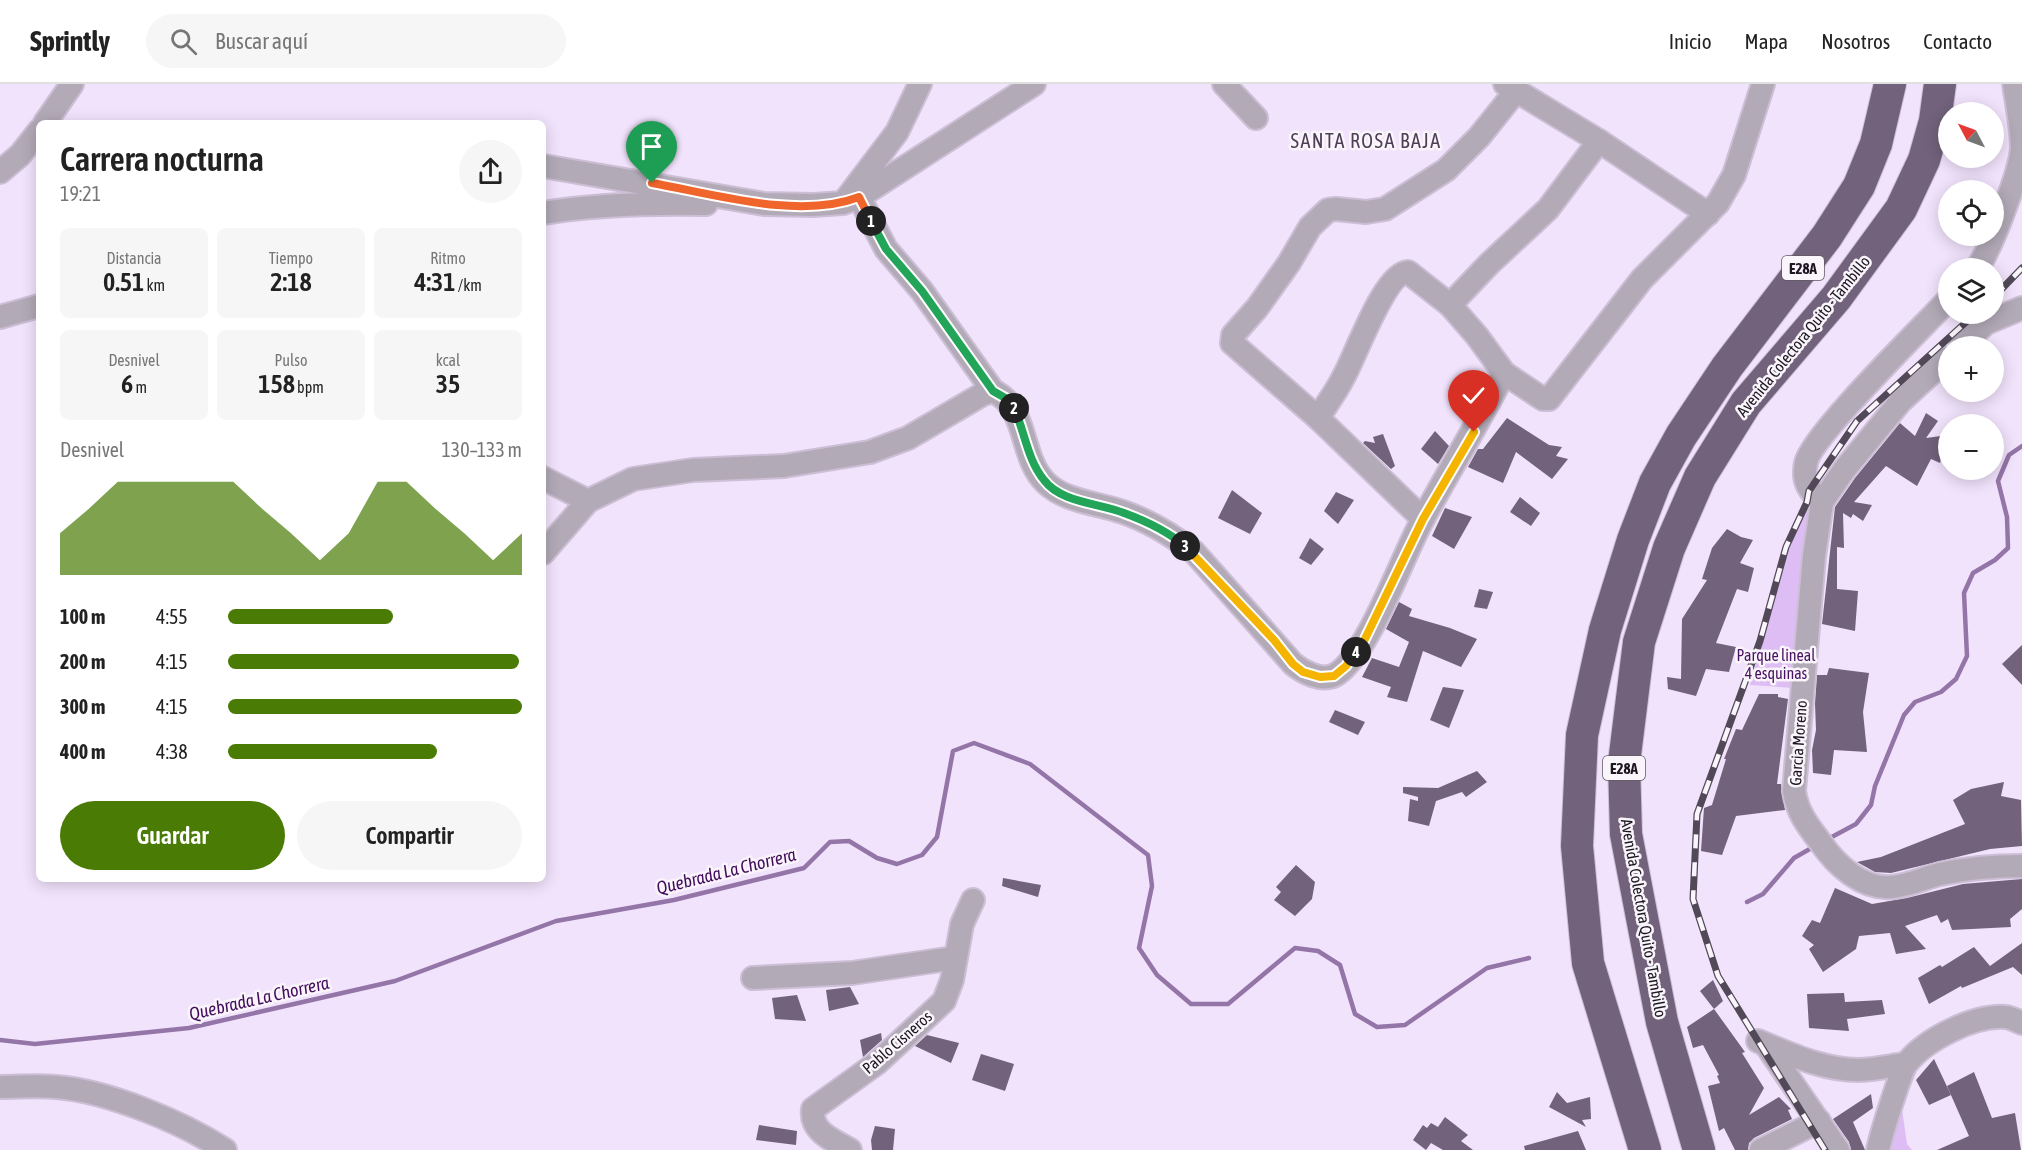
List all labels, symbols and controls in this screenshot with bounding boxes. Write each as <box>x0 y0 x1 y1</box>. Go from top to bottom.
search box <box>146 14 566 68</box>
text: Sprintly <box>30 25 110 57</box>
icon: search <box>167 25 200 58</box>
text: Buscar aquí <box>215 28 308 54</box>
text: Inicio <box>1669 29 1712 53</box>
text: Mapa <box>1745 29 1788 53</box>
text: Nosotros <box>1821 29 1890 53</box>
text: Contacto <box>1923 29 1992 53</box>
north arrow <box>1938 102 2004 168</box>
map controls <box>1938 102 2004 480</box>
pin <box>626 121 677 183</box>
district label: SANTA ROSA BAJA <box>1291 129 1441 152</box>
icon: arrive <box>635 130 668 163</box>
text: Carrera nocturna <box>60 140 264 178</box>
button: share <box>459 140 522 203</box>
button: locate <box>1938 180 2004 246</box>
text: 19:21 <box>60 182 101 205</box>
pin: 1 <box>856 206 886 236</box>
text: 1 <box>867 212 875 230</box>
text: Distancia <box>106 249 162 267</box>
text: Tiempo <box>269 249 313 267</box>
text: Ritmo <box>430 249 466 267</box>
street label: Avenida Colectora Quito - Tambillo <box>1733 252 1873 420</box>
road number: E28A <box>1782 256 1824 280</box>
button: layers <box>1938 258 2004 324</box>
text: 0.51 <box>103 267 144 297</box>
text: 2:18 <box>270 267 312 297</box>
text: 4:31 <box>414 267 456 297</box>
text: km <box>144 276 165 294</box>
text: /km <box>456 276 482 294</box>
button: + <box>1938 336 2004 402</box>
text: Desnivel <box>108 351 160 369</box>
text: Pulso <box>275 351 307 369</box>
text: kcal <box>436 351 460 369</box>
text: 6 <box>121 369 133 399</box>
text: 158 <box>258 369 295 399</box>
text: 35 <box>436 369 460 399</box>
pin <box>1448 370 1499 432</box>
text: m <box>133 378 147 396</box>
text: bpm <box>295 378 324 396</box>
icon: check <box>1457 379 1490 412</box>
pin: 2 <box>999 393 1029 423</box>
text: 2 <box>1010 399 1018 417</box>
button: − <box>1938 414 2004 480</box>
text: Desnivel <box>60 438 124 461</box>
text: 130–133 m <box>441 438 522 461</box>
pin: 3 <box>1170 531 1200 561</box>
text: 3 <box>1181 537 1189 555</box>
text: 100 m <box>60 605 105 628</box>
text: 4:55 <box>156 605 188 628</box>
pin: 4 <box>1341 637 1371 667</box>
text: 4 <box>1352 643 1360 661</box>
park label: Parque lineal 4 esquinas <box>1736 646 1816 683</box>
text: 200 m <box>60 650 105 673</box>
text: 4:15 <box>156 650 188 673</box>
text: 300 m <box>60 695 105 718</box>
text: 4:15 <box>156 695 188 718</box>
street label: Garcia Moreno <box>1786 700 1810 786</box>
text: 400 m <box>60 740 105 763</box>
text: 4:38 <box>156 740 188 763</box>
road number: E28A <box>1603 756 1645 780</box>
button: Guardar <box>60 801 285 870</box>
button: Compartir <box>297 801 522 870</box>
street label: Avenida Colectora Quito - Tambillo <box>1618 817 1670 1019</box>
water label: Quebrada La Chorrera <box>654 843 798 898</box>
water label: Quebrada La Chorrera <box>187 972 332 1024</box>
street label: Pablo Cisneros <box>859 1007 936 1077</box>

